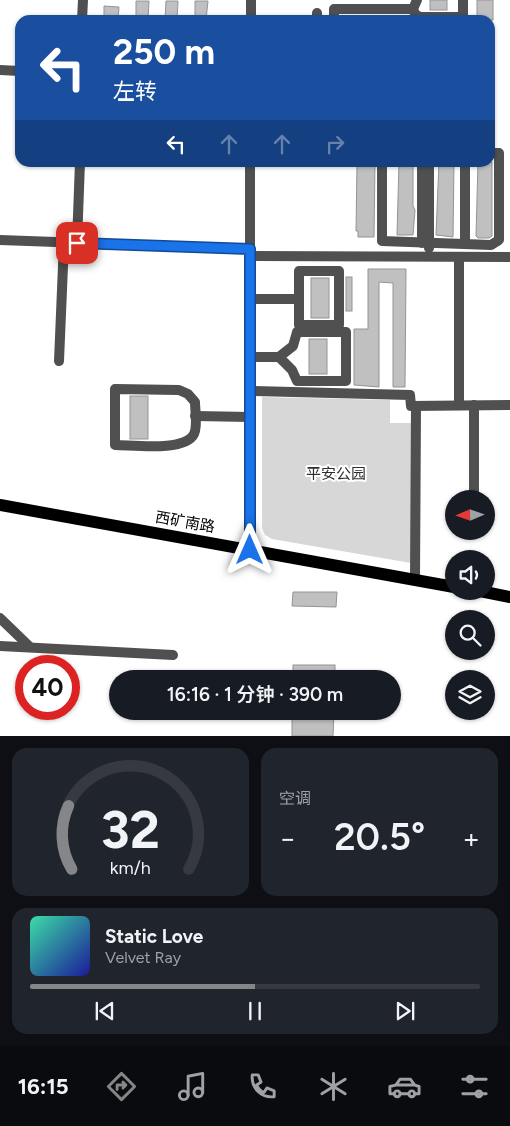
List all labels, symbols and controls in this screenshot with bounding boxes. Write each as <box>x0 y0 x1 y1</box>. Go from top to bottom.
text: 250 m <box>113 31 215 73</box>
icon: left <box>30 35 95 100</box>
text: 左转 <box>113 78 157 105</box>
icon: left <box>162 130 190 158</box>
icon: ahead <box>215 130 243 158</box>
icon: ahead <box>268 130 296 158</box>
icon: right <box>321 130 349 158</box>
pin <box>56 222 98 264</box>
icon: arrive <box>63 229 91 257</box>
park label: 平安公园 <box>306 465 366 483</box>
north arrow <box>445 490 495 540</box>
map controls <box>445 490 495 720</box>
street label: 西矿南路 <box>154 508 216 536</box>
position arrow <box>223 523 275 575</box>
button: sound <box>445 550 495 600</box>
button: search <box>445 610 495 660</box>
speed limit sign: 40 <box>15 655 80 720</box>
button: layers <box>445 670 495 720</box>
text: 16:16 · 1 分钟 · 390 m <box>167 683 343 706</box>
text: 空调 <box>279 789 311 808</box>
text: 32 <box>101 799 160 861</box>
text: 20.5° <box>334 814 425 860</box>
text: − <box>279 821 296 855</box>
text: + <box>463 821 480 855</box>
text: km/h <box>110 857 151 878</box>
text: Static Love <box>105 925 203 948</box>
text: Velvet Ray <box>105 948 181 967</box>
icon: previous <box>91 997 119 1025</box>
icon: pause <box>241 997 269 1025</box>
icon: next <box>391 997 419 1025</box>
icon: directions <box>104 1069 139 1104</box>
icon: music <box>175 1069 210 1104</box>
icon: phone <box>245 1069 280 1104</box>
icon: climate <box>316 1069 351 1104</box>
icon: car <box>387 1069 422 1104</box>
icon: filters <box>457 1069 492 1104</box>
text: 16:15 <box>18 1073 69 1100</box>

